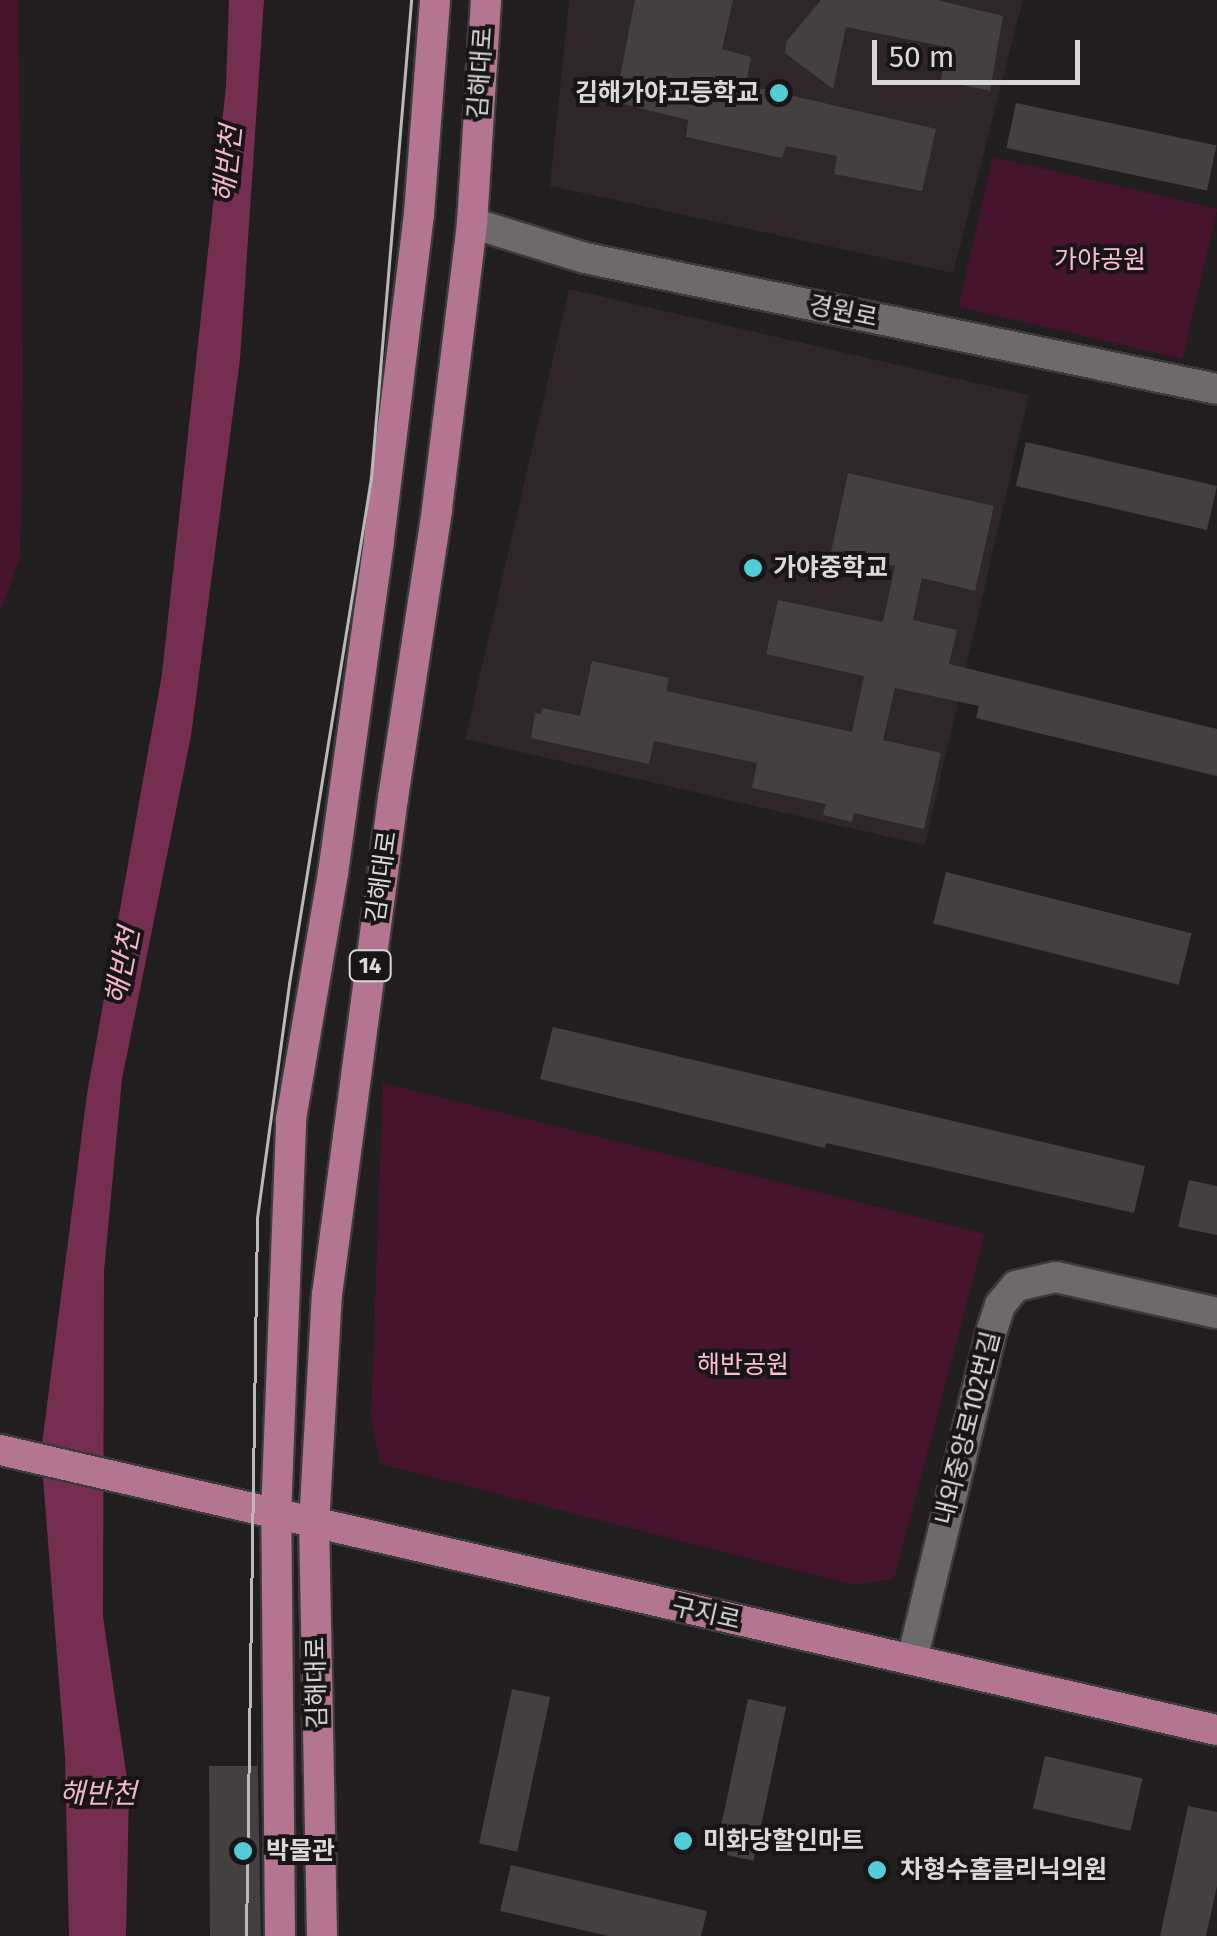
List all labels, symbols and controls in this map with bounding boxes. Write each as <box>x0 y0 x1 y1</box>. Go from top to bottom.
scale bar <box>877 20 1084 82</box>
street label: 김해대로 <box>463 26 499 120</box>
text: 50 m <box>889 39 954 75</box>
place label: 김해가야고등학교 <box>575 78 759 108</box>
marker: 김해가야고등학교 <box>768 82 790 104</box>
water label: 해반천 <box>207 124 249 204</box>
park label: 가야공원 <box>1054 245 1146 275</box>
street label: 경원로 <box>806 290 880 334</box>
place label: 가야중학교 <box>773 553 888 583</box>
marker: 가야중학교 <box>742 557 764 579</box>
street label: 김해대로 <box>361 829 403 925</box>
water label: 해반천 <box>99 925 147 1007</box>
road number: 14 <box>348 949 392 983</box>
street label: 내외중앙로102번길 <box>930 1328 1006 1528</box>
park label: 해반공원 <box>697 1350 789 1380</box>
street label: 구지로 <box>669 1592 743 1636</box>
street label: 김해대로 <box>301 1637 333 1729</box>
water label: 해반천 <box>59 1777 137 1811</box>
place label: 미화당할인마트 <box>703 1826 864 1856</box>
marker: 미화당할인마트 <box>672 1830 694 1852</box>
place label: 박물관 <box>266 1836 335 1866</box>
marker: 박물관 <box>230 1838 256 1864</box>
place label: 차형수홈클리닉의원 <box>900 1855 1107 1885</box>
marker: 차형수홈클리닉의원 <box>864 1857 890 1883</box>

